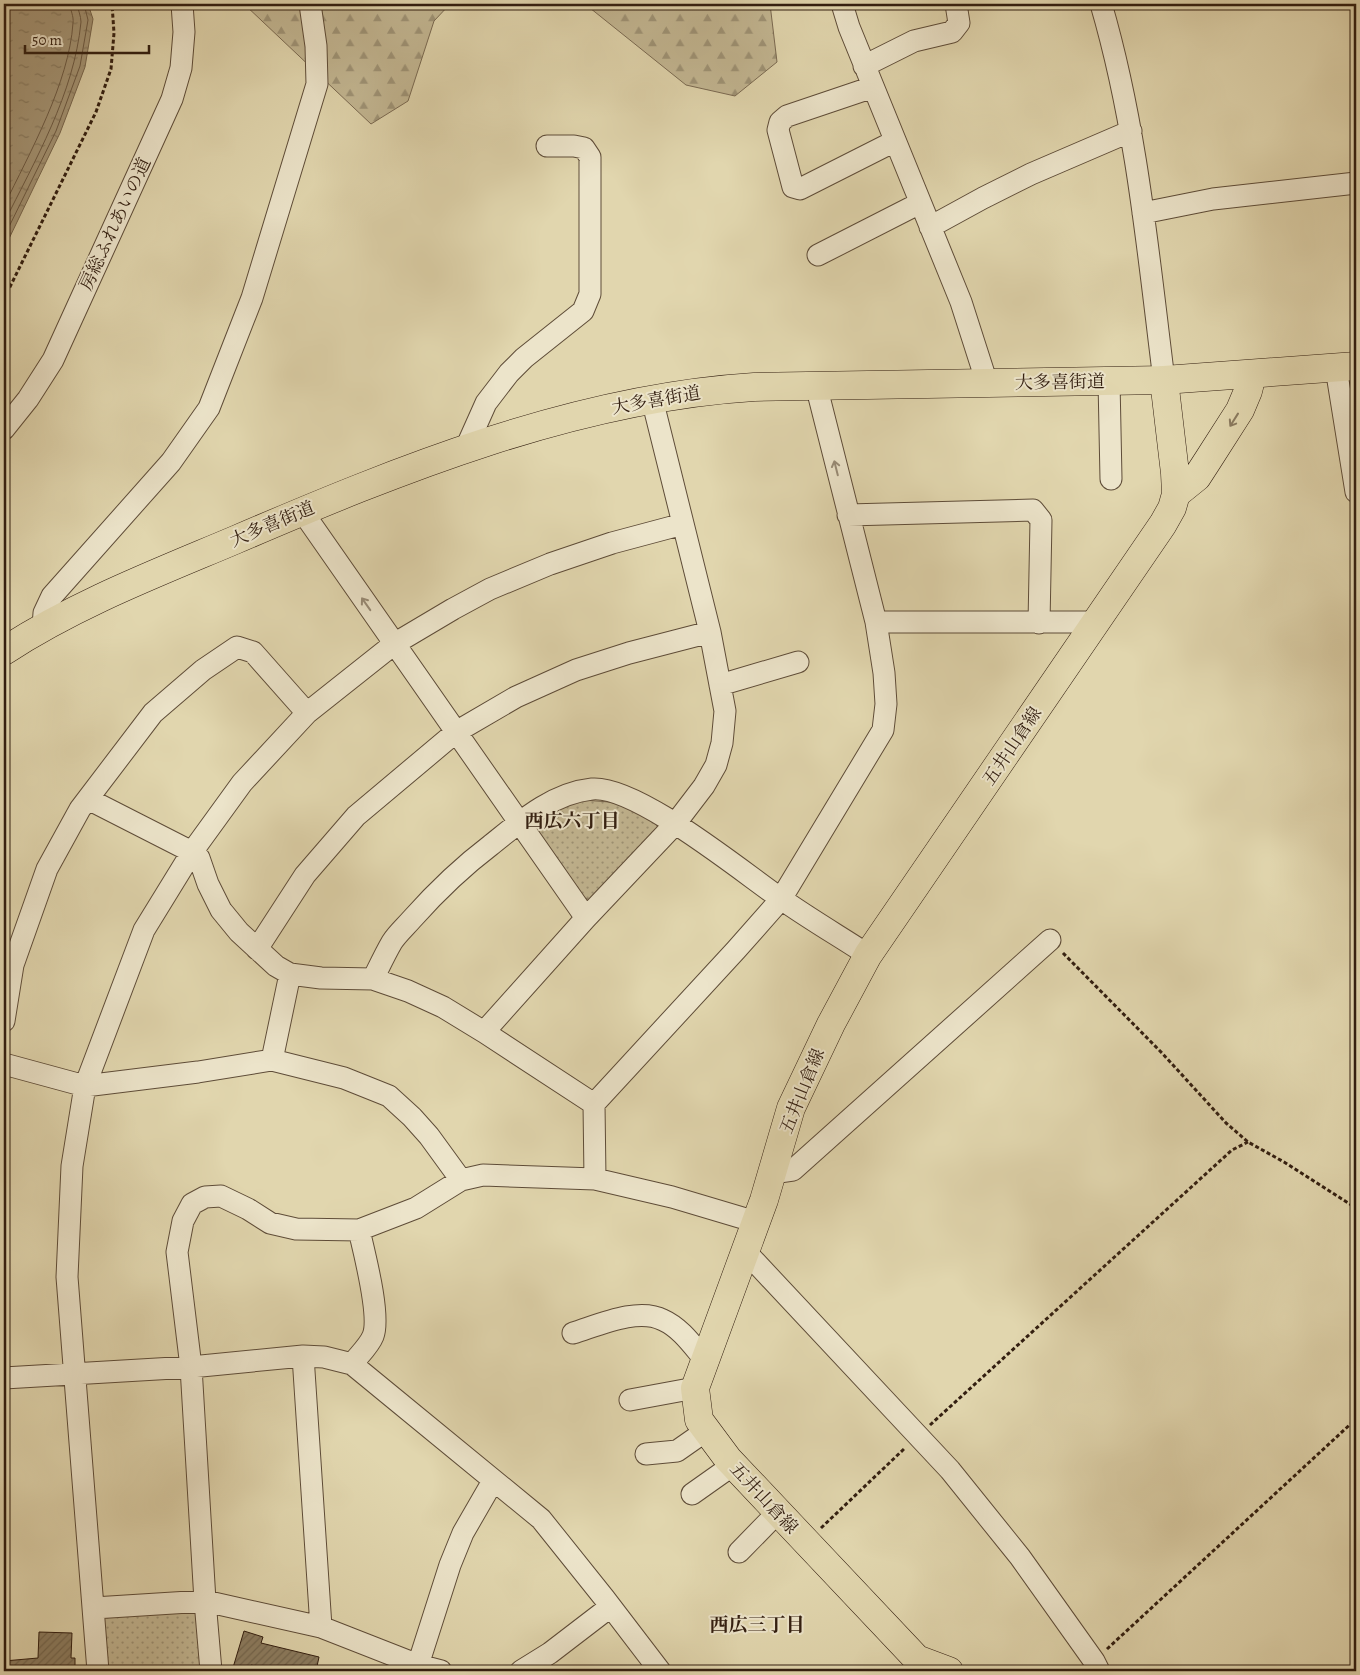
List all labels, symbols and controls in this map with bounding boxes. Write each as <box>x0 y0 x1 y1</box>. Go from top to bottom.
scale bar <box>25 22 149 54</box>
text: 50 m <box>32 30 62 50</box>
street label: 房総ふれあいの道 <box>74 154 156 294</box>
street label: 大多喜街道 <box>1015 369 1105 395</box>
street label: 大多喜街道 <box>610 380 702 420</box>
one-way arrow <box>1229 412 1239 426</box>
one-way arrow <box>831 460 840 476</box>
street label: 大多喜街道 <box>226 495 318 553</box>
one-way arrow <box>361 597 371 611</box>
street label: 五井山倉線 <box>977 702 1047 790</box>
district label: 西広六丁目 <box>524 808 620 834</box>
street label: 五井山倉線 <box>774 1045 830 1137</box>
street label: 五井山倉線 <box>725 1457 803 1539</box>
district label: 西広三丁目 <box>709 1612 805 1638</box>

